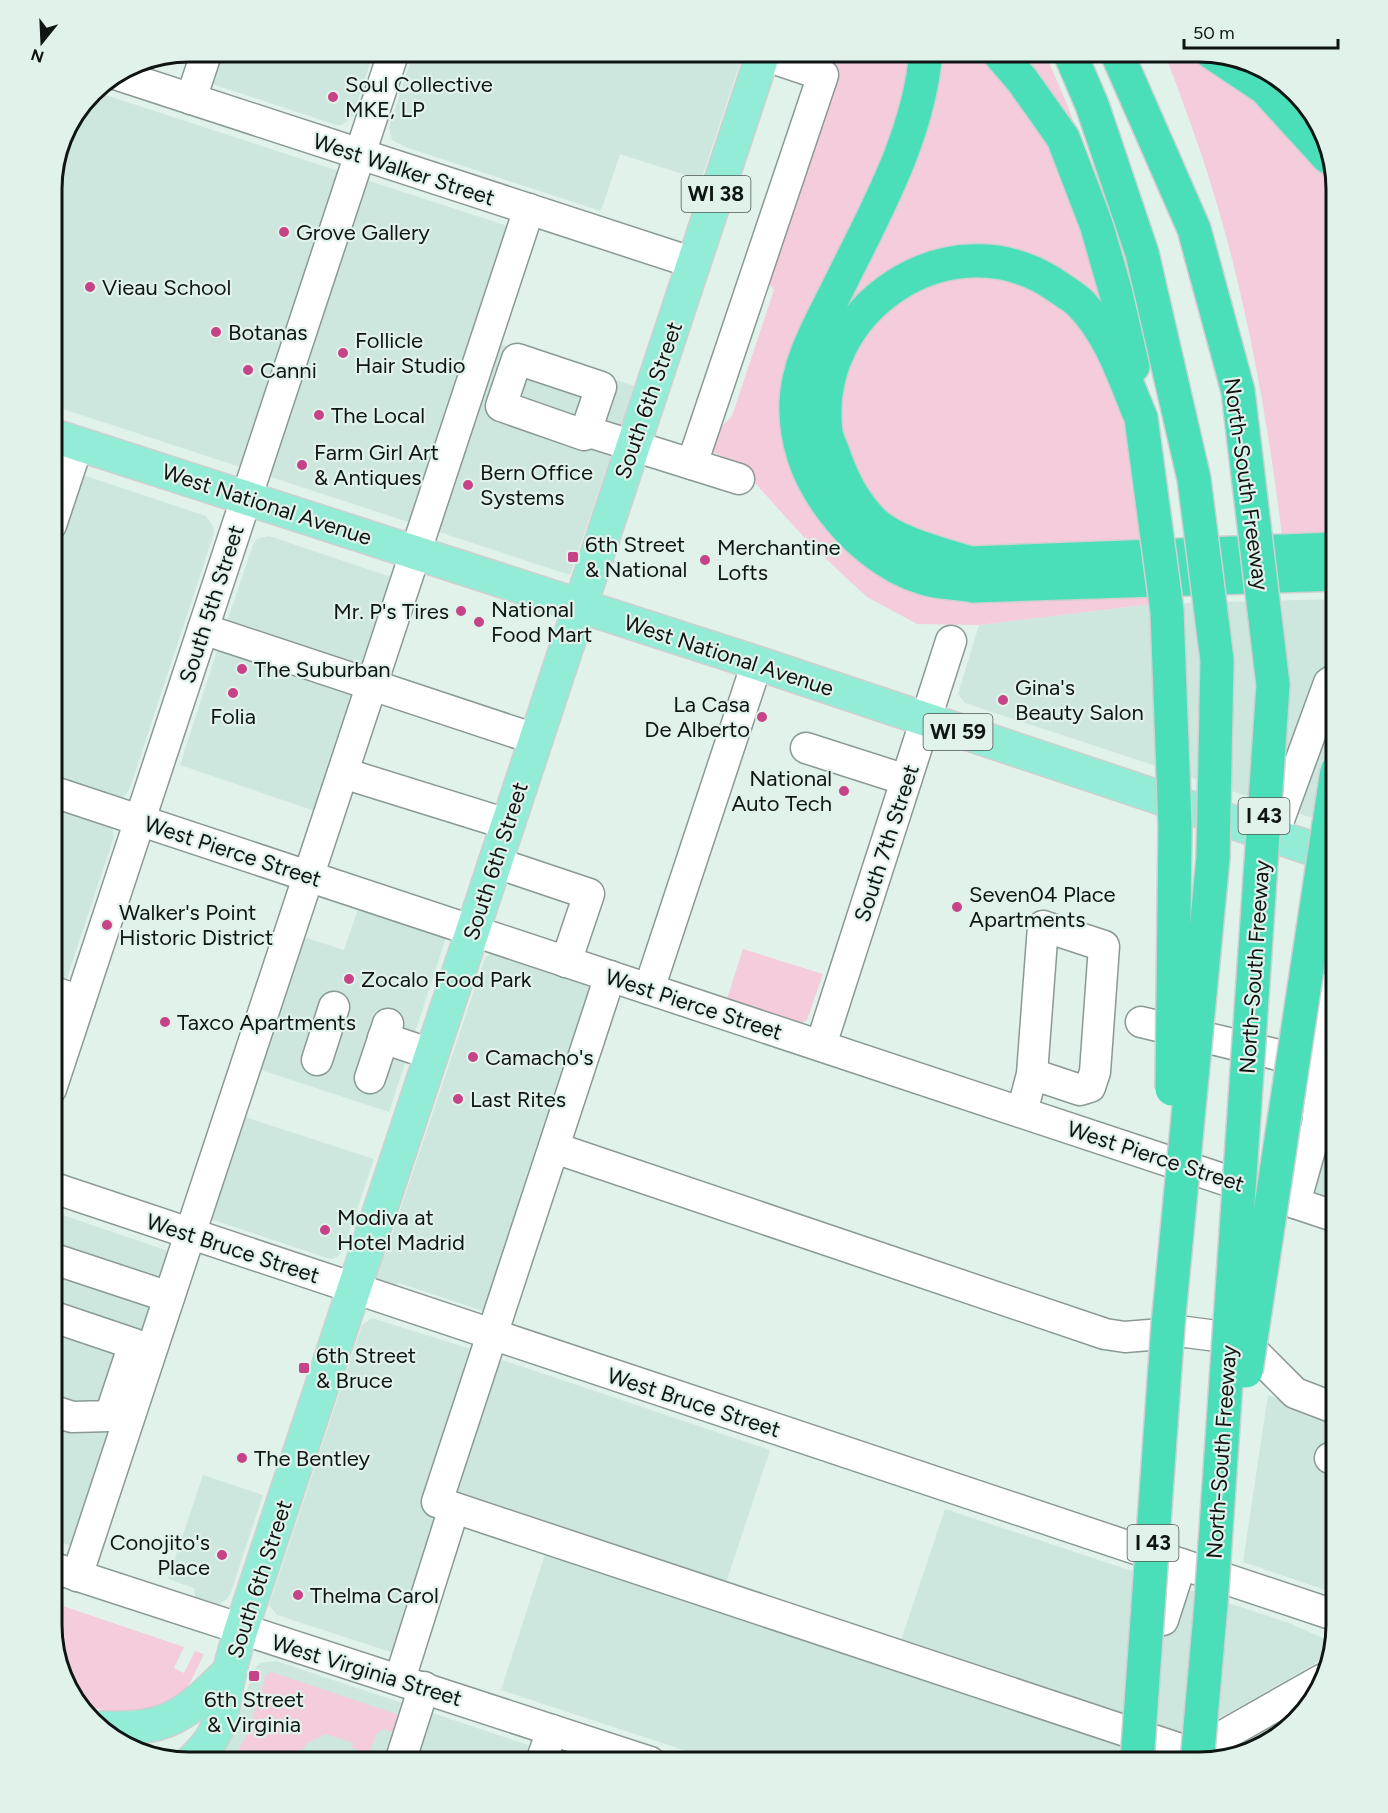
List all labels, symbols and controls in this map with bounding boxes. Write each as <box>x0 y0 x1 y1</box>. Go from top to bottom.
north arrow <box>12 12 72 72</box>
scale bar <box>1184 12 1338 50</box>
text: 50 m <box>1193 22 1235 44</box>
text: N <box>29 45 46 67</box>
place label: Soul Collective MKE, LP <box>345 71 493 123</box>
marker: Soul Collective MKE, LP <box>326 90 340 104</box>
street label: West Walker Street <box>310 127 498 212</box>
road number: WI 38 <box>682 176 750 212</box>
place label: Grove Gallery <box>296 219 430 246</box>
marker: Grove Gallery <box>277 225 291 239</box>
place label: Vieau School <box>102 274 231 301</box>
marker: Vieau School <box>83 280 97 294</box>
street label: South 6th Street <box>609 318 688 482</box>
place label: Botanas <box>228 319 307 346</box>
marker: Botanas <box>209 325 223 339</box>
place label: Follicle Hair Studio <box>355 327 466 379</box>
marker: Follicle Hair Studio <box>336 346 350 360</box>
place label: Canni <box>260 357 317 384</box>
marker: Canni <box>241 363 255 377</box>
street label: North-South Freeway <box>1218 376 1275 592</box>
place label: The Local <box>331 402 425 429</box>
marker: The Local <box>312 408 326 422</box>
place label: Farm Girl Art & Antiques <box>314 439 439 491</box>
street label: West National Avenue <box>159 458 375 551</box>
marker: Farm Girl Art & Antiques <box>295 458 309 472</box>
place label: Bern Office Systems <box>480 459 593 511</box>
marker: Bern Office Systems <box>461 478 475 492</box>
street label: South 5th Street <box>173 522 250 687</box>
place label: 6th Street & National <box>585 531 687 583</box>
place label: Merchantine Lofts <box>717 534 840 586</box>
marker: 6th Street & National <box>566 550 580 564</box>
marker: Merchantine Lofts <box>698 553 712 567</box>
place label: National Food Mart <box>491 596 592 648</box>
place label: Mr. P's Tires <box>333 598 449 625</box>
marker: Mr. P's Tires <box>454 604 468 618</box>
street label: West National Avenue <box>621 609 837 702</box>
marker: National Food Mart <box>472 615 486 629</box>
place label: The Suburban <box>254 656 391 683</box>
marker: The Suburban <box>235 662 249 676</box>
place label: Gina's Beauty Salon <box>1015 674 1144 726</box>
marker: Folia <box>226 686 240 700</box>
place label: La Casa De Alberto <box>644 691 750 743</box>
marker: Gina's Beauty Salon <box>996 693 1010 707</box>
place label: Folia <box>210 703 256 730</box>
marker: La Casa De Alberto <box>755 710 769 724</box>
road number: WI 59 <box>924 714 992 750</box>
street label: South 7th Street <box>848 761 925 925</box>
place label: National Auto Tech <box>731 765 832 817</box>
street label: South 6th Street <box>457 779 534 944</box>
marker: National Auto Tech <box>837 784 851 798</box>
road number: I 43 <box>1238 798 1290 834</box>
street label: West Pierce Street <box>141 810 325 893</box>
street label: North-South Freeway <box>1234 859 1275 1075</box>
place label: Seven04 Place Apartments <box>969 881 1116 933</box>
place label: Walker's Point Historic District <box>119 899 273 951</box>
marker: Seven04 Place Apartments <box>950 900 964 914</box>
marker: Walker's Point Historic District <box>100 918 114 932</box>
street label: West Pierce Street <box>602 963 786 1046</box>
place label: Zocalo Food Park <box>361 966 532 993</box>
marker: Zocalo Food Park <box>342 972 356 986</box>
place label: Taxco Apartments <box>177 1009 356 1036</box>
marker: Taxco Apartments <box>158 1015 172 1029</box>
place label: Camacho's <box>485 1044 594 1071</box>
marker: Camacho's <box>466 1050 480 1064</box>
place label: Last Rites <box>470 1086 566 1113</box>
marker: Last Rites <box>451 1092 465 1106</box>
street label: West Pierce Street <box>1064 1115 1248 1198</box>
place label: Modiva at Hotel Madrid <box>337 1204 465 1256</box>
street label: West Bruce Street <box>143 1208 323 1289</box>
marker: Modiva at Hotel Madrid <box>318 1223 332 1237</box>
place label: 6th Street & Bruce <box>316 1342 416 1394</box>
street label: North-South Freeway <box>1201 1344 1242 1560</box>
marker: 6th Street & Bruce <box>297 1361 311 1375</box>
street label: West Bruce Street <box>604 1362 784 1443</box>
place label: The Bentley <box>254 1445 370 1472</box>
marker: The Bentley <box>235 1451 249 1465</box>
street label: South 6th Street <box>221 1497 298 1662</box>
road number: I 43 <box>1128 1525 1178 1561</box>
place label: Conojito's Place <box>110 1529 210 1581</box>
marker: Conojito's Place <box>215 1548 229 1562</box>
place label: Thelma Carol <box>310 1582 439 1609</box>
marker: Thelma Carol <box>291 1588 305 1602</box>
street label: West Virginia Street <box>268 1629 465 1712</box>
marker: 6th Street & Virginia <box>247 1669 261 1683</box>
place label: 6th Street & Virginia <box>204 1686 304 1738</box>

